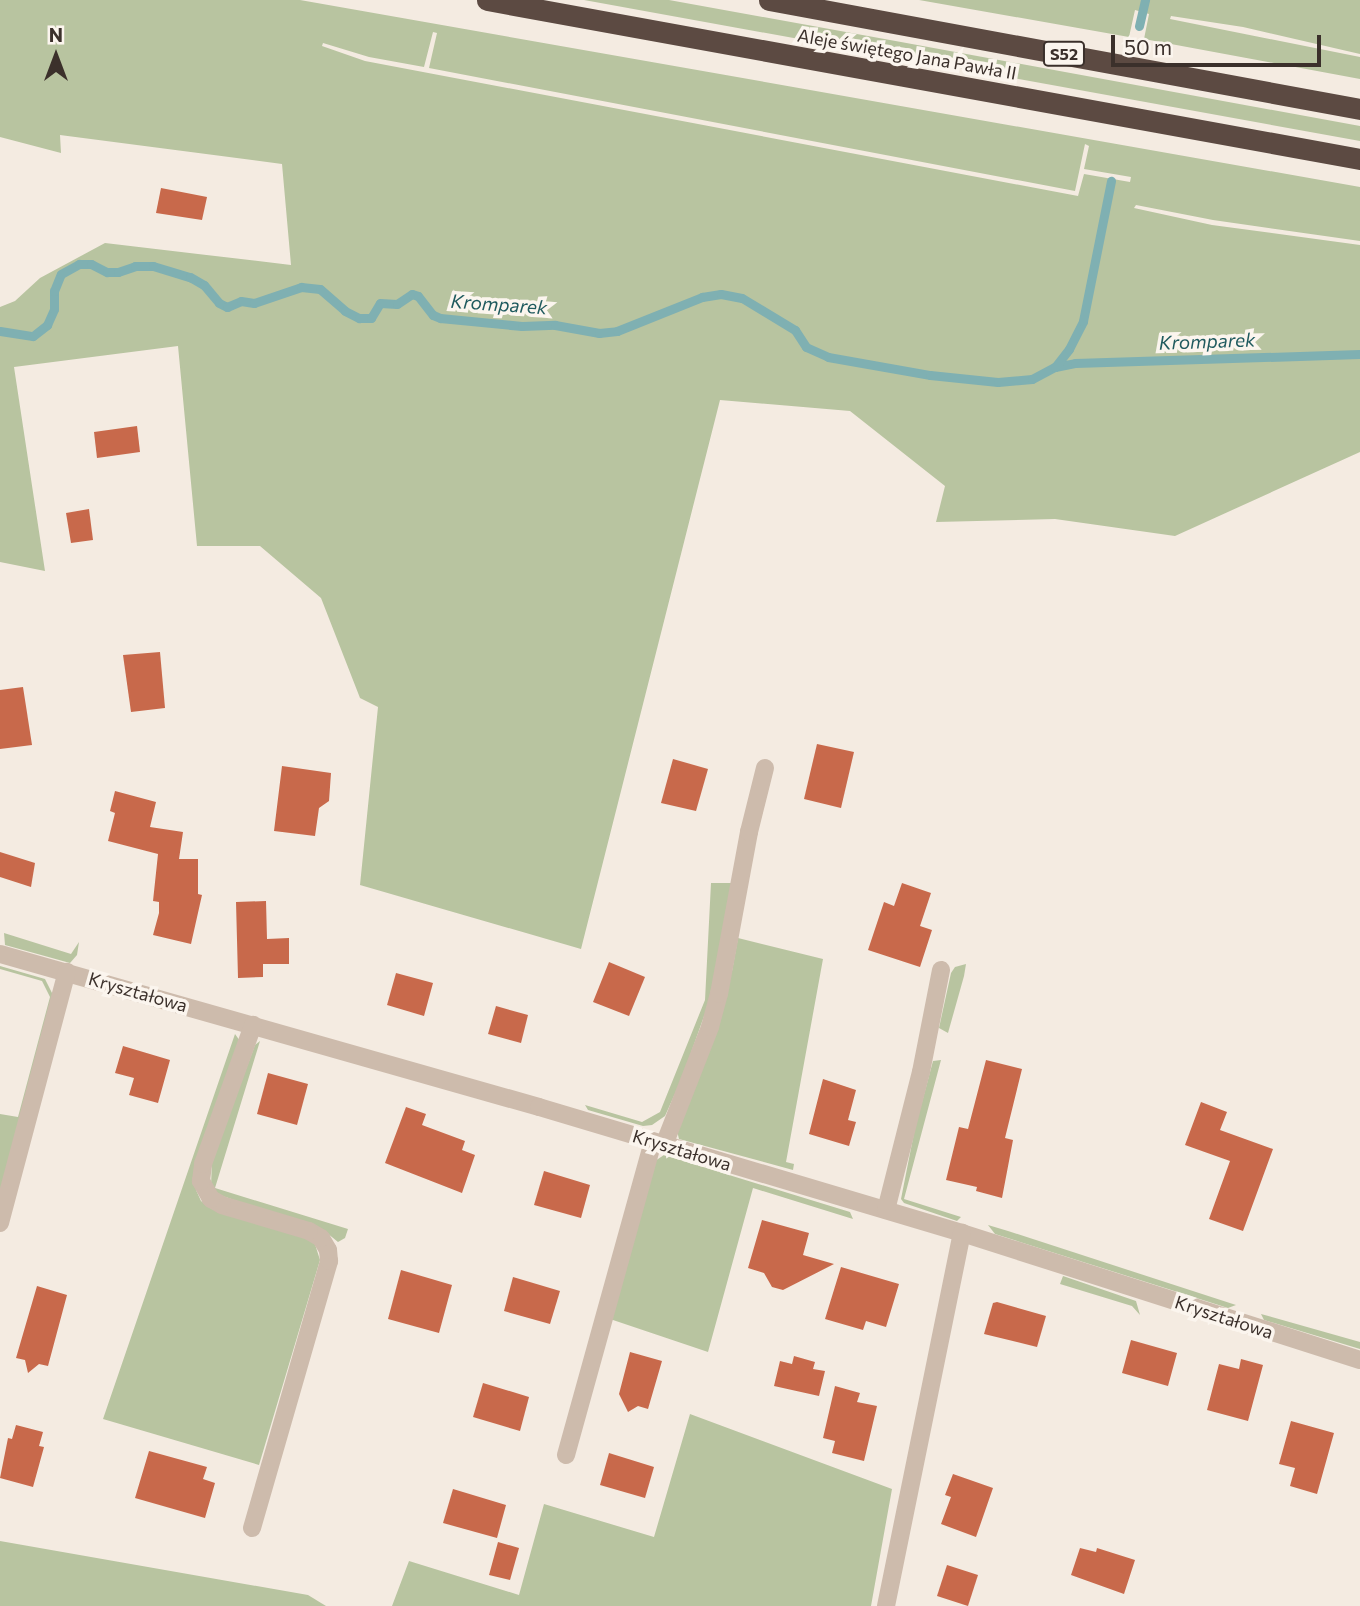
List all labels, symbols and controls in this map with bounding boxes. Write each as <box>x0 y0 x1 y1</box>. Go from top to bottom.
north arrow <box>21 21 91 91</box>
scale bar <box>1115 21 1325 65</box>
text: N <box>49 23 63 46</box>
street label: Aleje świętego Jana Pawła II <box>796 24 1018 84</box>
text: 50 m <box>1124 34 1172 59</box>
road number: S52 <box>1041 42 1087 66</box>
water label: Kromparek <box>450 289 548 319</box>
water label: Kromparek <box>1158 328 1256 354</box>
street label: Kryształowa <box>86 968 190 1016</box>
street label: Kryształowa <box>630 1125 734 1175</box>
street label: Kryształowa <box>1172 1291 1276 1343</box>

